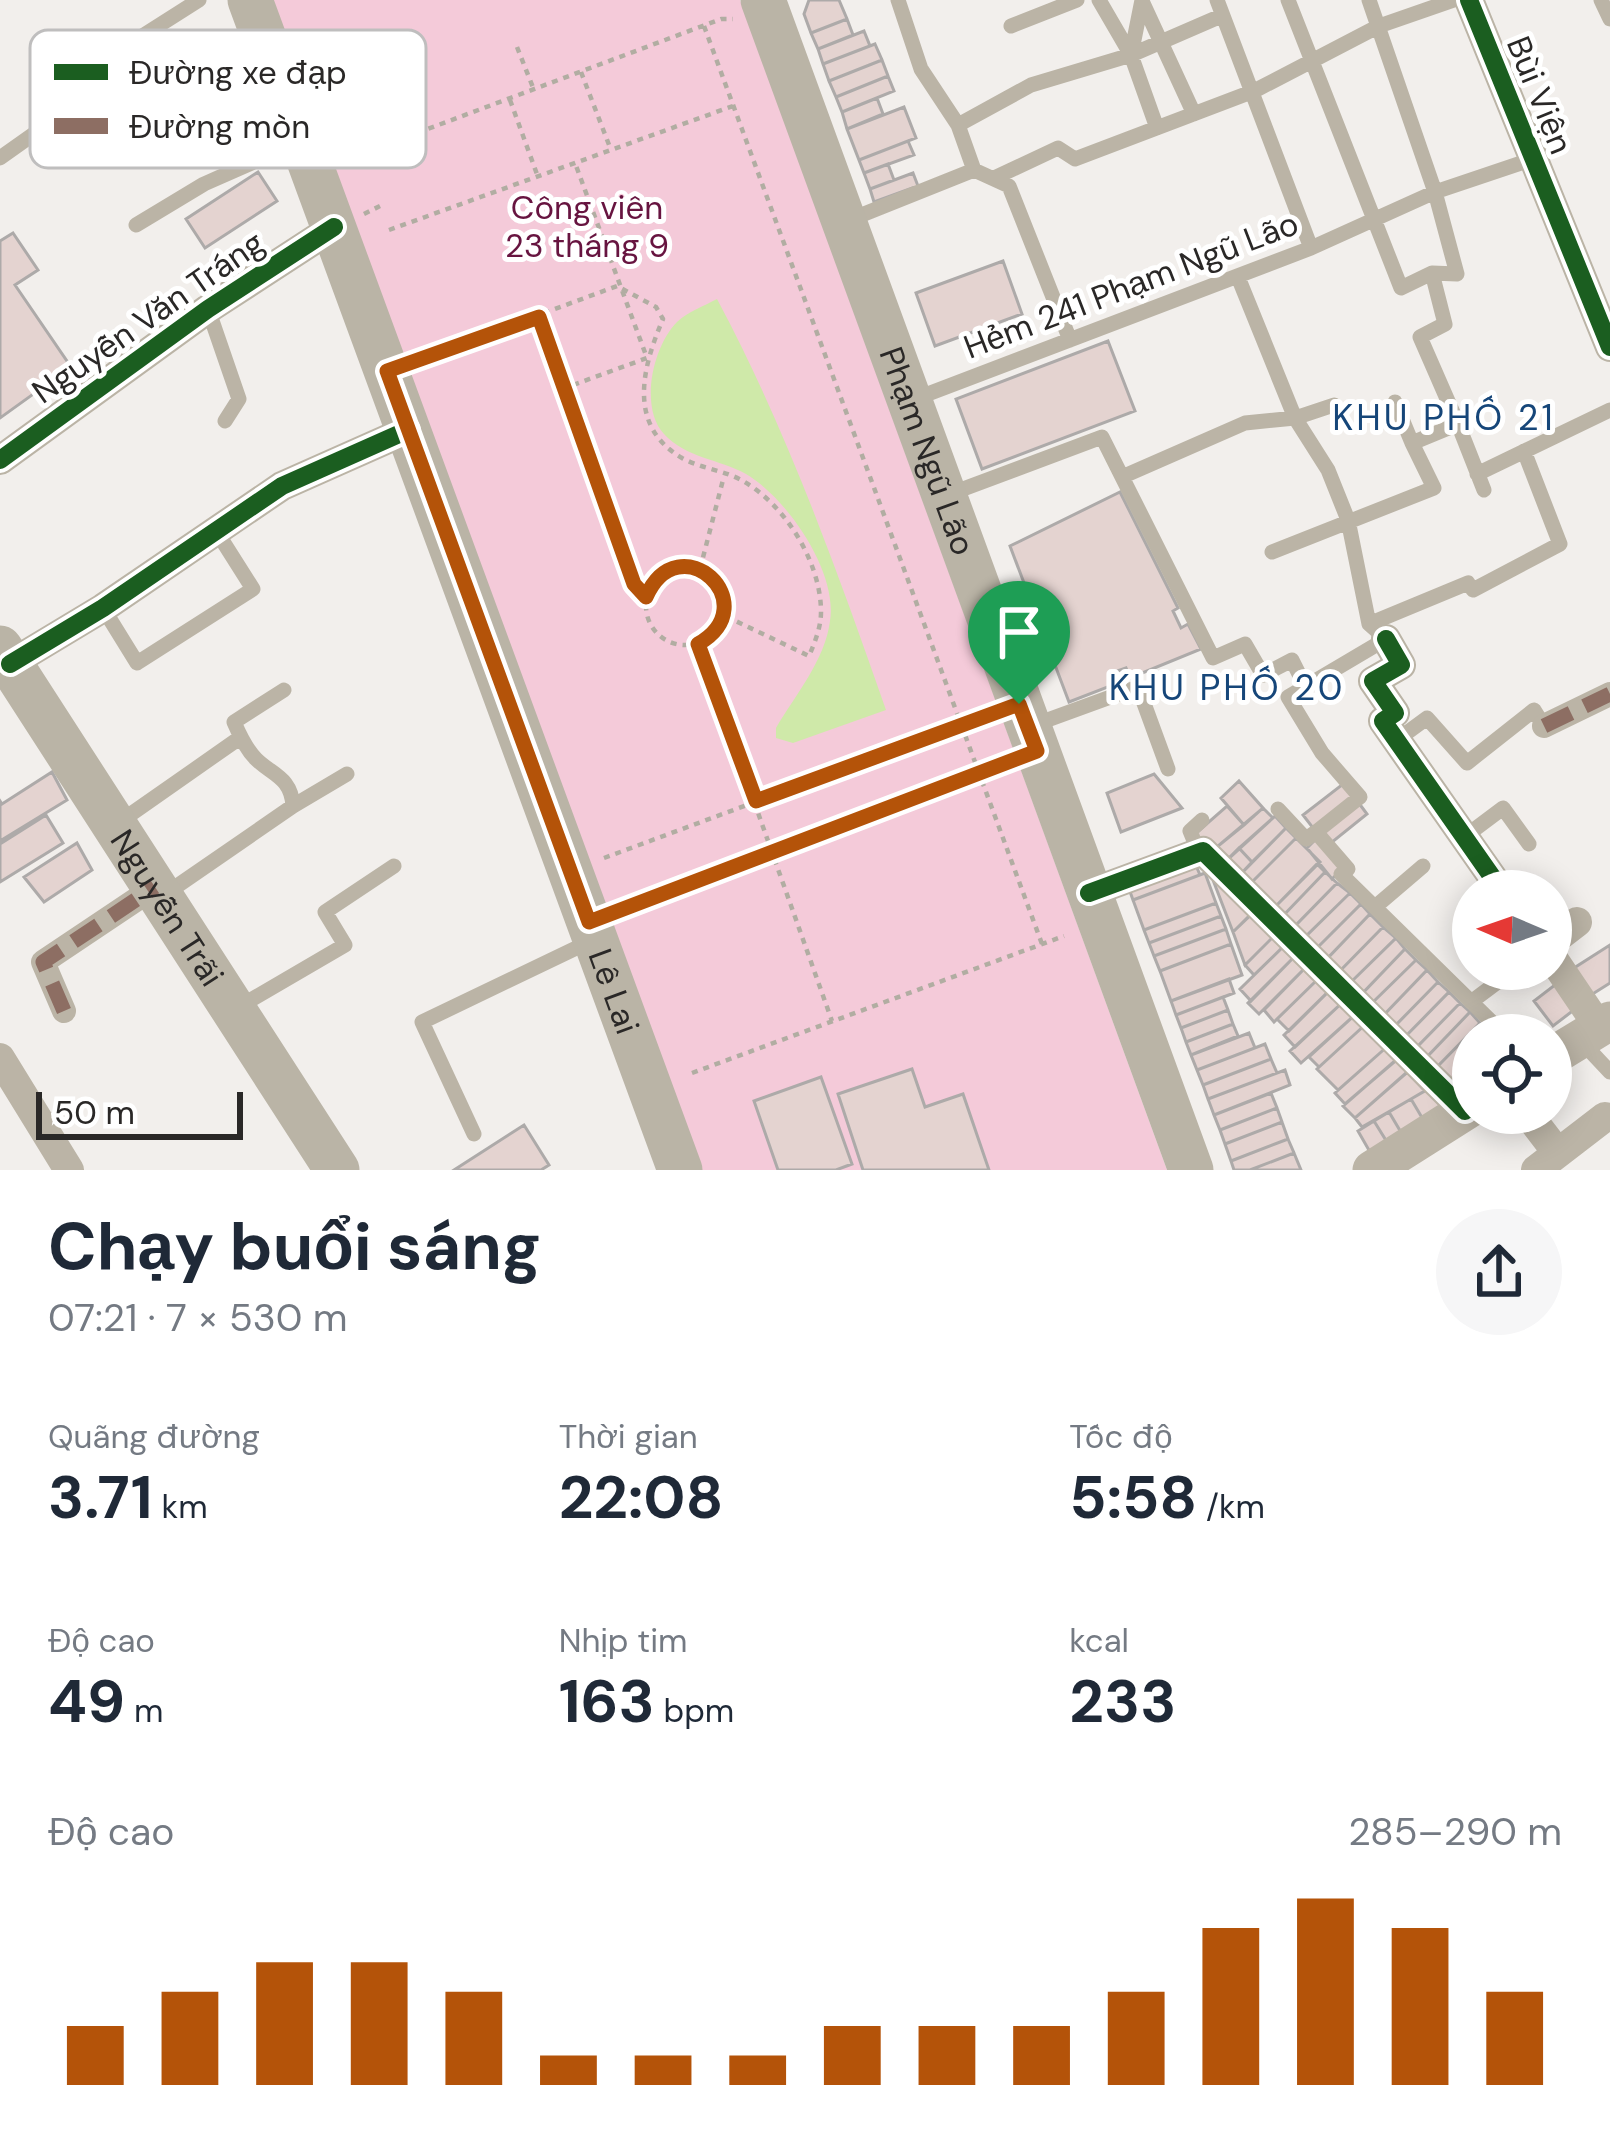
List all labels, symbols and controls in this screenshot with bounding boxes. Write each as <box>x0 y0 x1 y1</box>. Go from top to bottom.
legend <box>30 30 426 168</box>
street label: Bùi Viện <box>1497 30 1583 160</box>
text: Đường xe đạp <box>129 51 347 94</box>
text: Đường mòn <box>129 105 310 148</box>
park label: Công viên 23 tháng 9 <box>505 186 669 267</box>
street label: Hẻm 241 Phạm Ngũ Lão <box>958 201 1304 369</box>
street label: Nguyễn Văn Tráng <box>24 221 272 413</box>
street label: Phạm Ngũ Lão <box>870 341 986 561</box>
district label: KHU PHỐ 21 <box>1332 394 1556 441</box>
pin <box>968 581 1070 704</box>
icon: arrive <box>986 599 1052 665</box>
district label: KHU PHỐ 20 <box>1109 664 1345 711</box>
street label: Nguyễn Trãi <box>101 821 234 994</box>
north arrow <box>1452 870 1572 990</box>
map controls <box>1452 870 1572 1134</box>
street label: Lê Lai <box>579 943 650 1040</box>
button: locate <box>1452 1014 1572 1134</box>
scale bar <box>36 1086 243 1139</box>
text: 50 m <box>54 1091 135 1134</box>
text: Chạy buổi sáng <box>48 1204 541 1289</box>
button: share <box>1436 1209 1562 1335</box>
text: 07:21 · 7 × 530 m <box>48 1292 348 1343</box>
text: Quãng đường <box>48 1415 260 1458</box>
text: Thời gian <box>559 1415 698 1458</box>
text: Tốc độ <box>1069 1415 1173 1458</box>
text: 3.71 <box>48 1458 153 1537</box>
text: 22:08 <box>559 1458 723 1537</box>
text: 5:58 <box>1069 1458 1197 1537</box>
text: km <box>153 1485 208 1528</box>
text: /km <box>1197 1485 1265 1528</box>
text: Độ cao <box>48 1619 155 1662</box>
text: Nhịp tim <box>559 1619 687 1662</box>
text: kcal <box>1069 1619 1129 1662</box>
text: 49 <box>48 1662 125 1741</box>
text: 163 <box>559 1662 655 1741</box>
text: 233 <box>1069 1662 1176 1741</box>
text: m <box>125 1689 163 1732</box>
text: bpm <box>655 1689 734 1732</box>
text: Độ cao <box>48 1806 174 1857</box>
text: 285–290 m <box>1348 1806 1562 1857</box>

